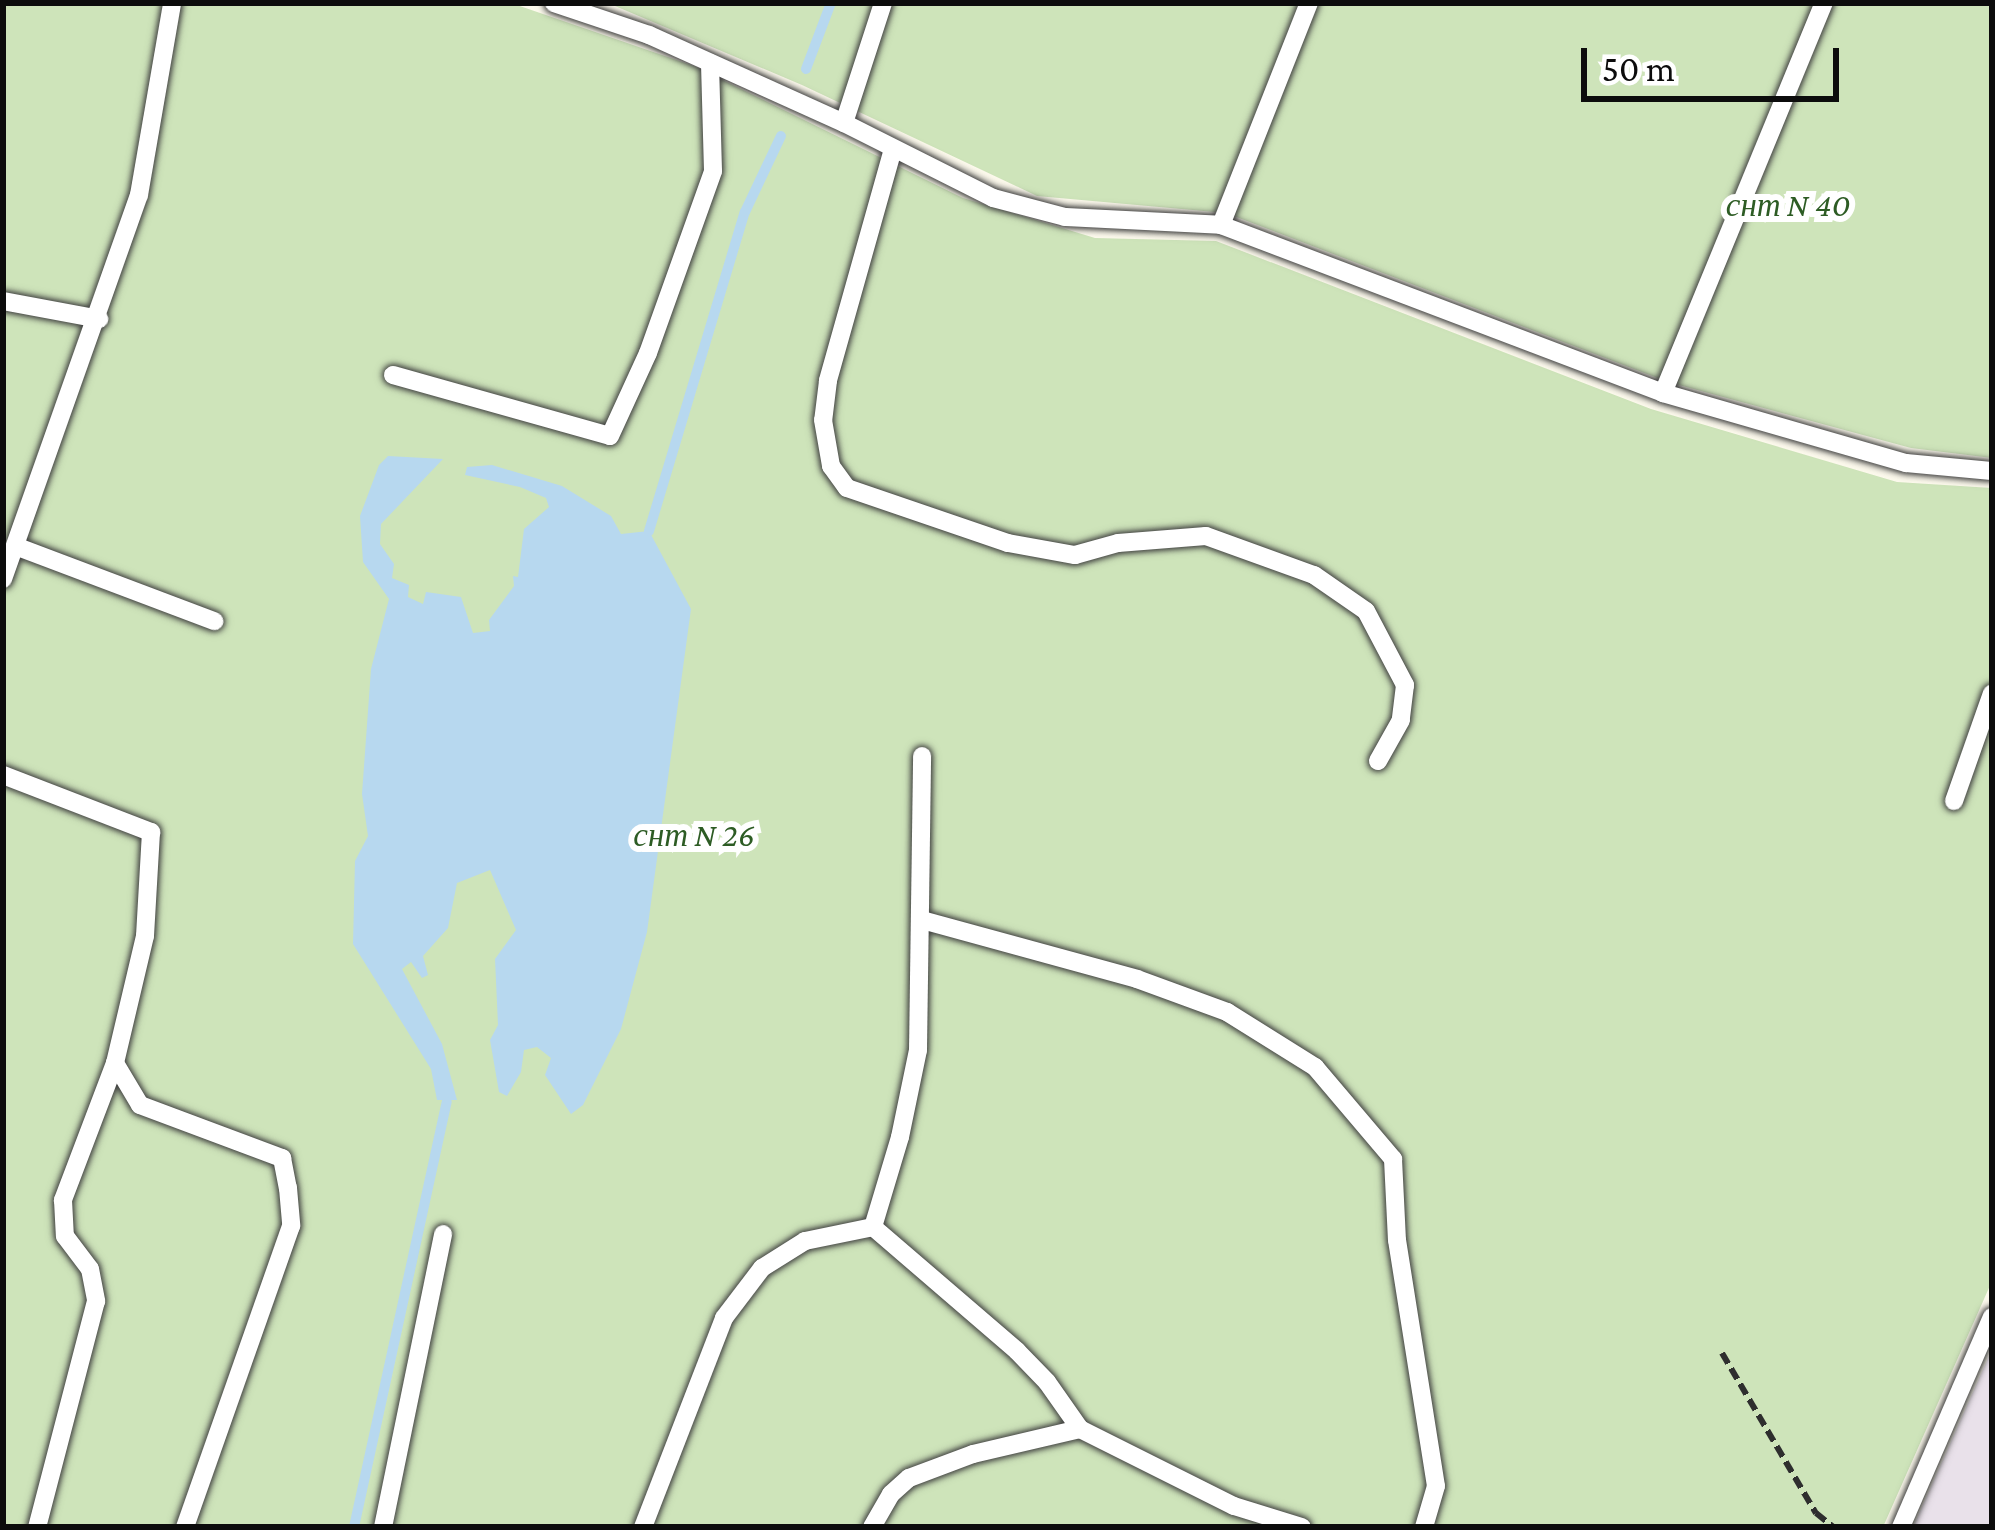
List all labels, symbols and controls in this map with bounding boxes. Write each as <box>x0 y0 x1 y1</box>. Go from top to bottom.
scale bar <box>1587 24 1845 98</box>
text: 50 m <box>1602 49 1675 89</box>
park label: снт N 40 <box>1726 185 1850 225</box>
park label: снт N 26 <box>633 815 755 855</box>

